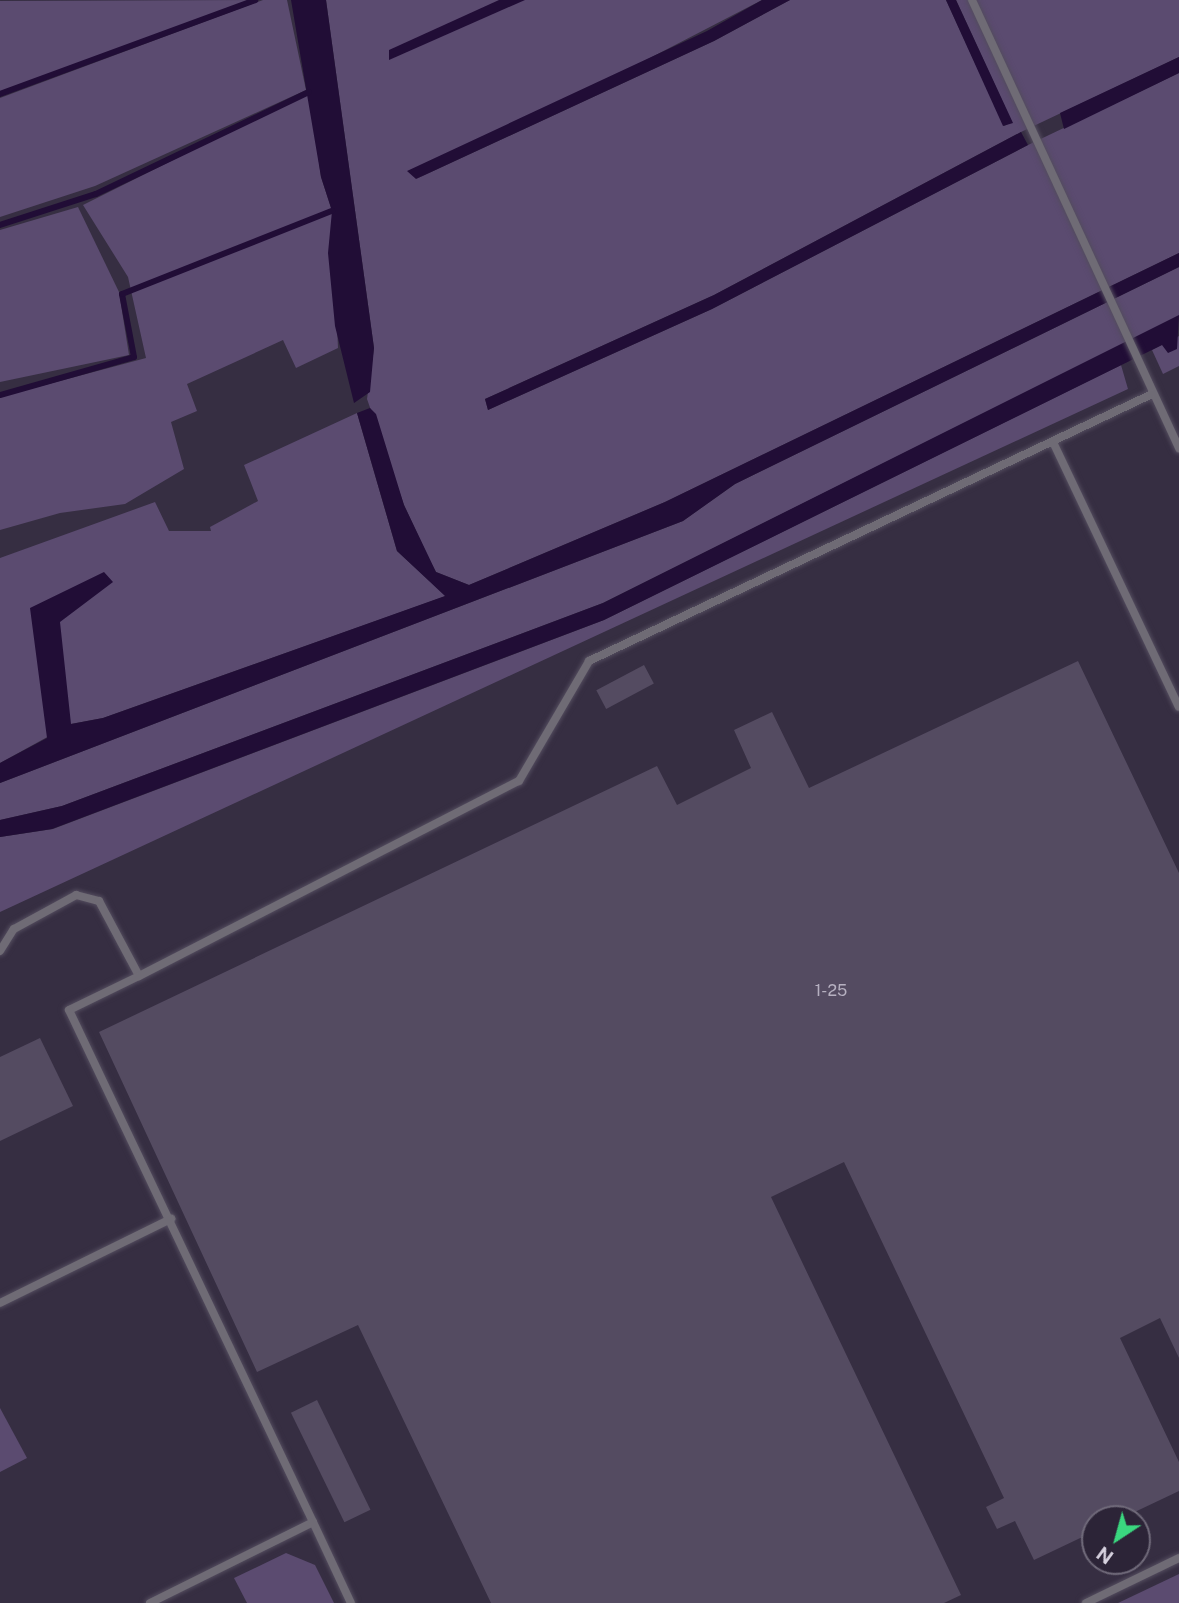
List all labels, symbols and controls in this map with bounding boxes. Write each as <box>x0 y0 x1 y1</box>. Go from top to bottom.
house number: 1-25 <box>815 981 847 1001</box>
north arrow <box>1081 1505 1151 1575</box>
text: N <box>1092 1542 1117 1569</box>

